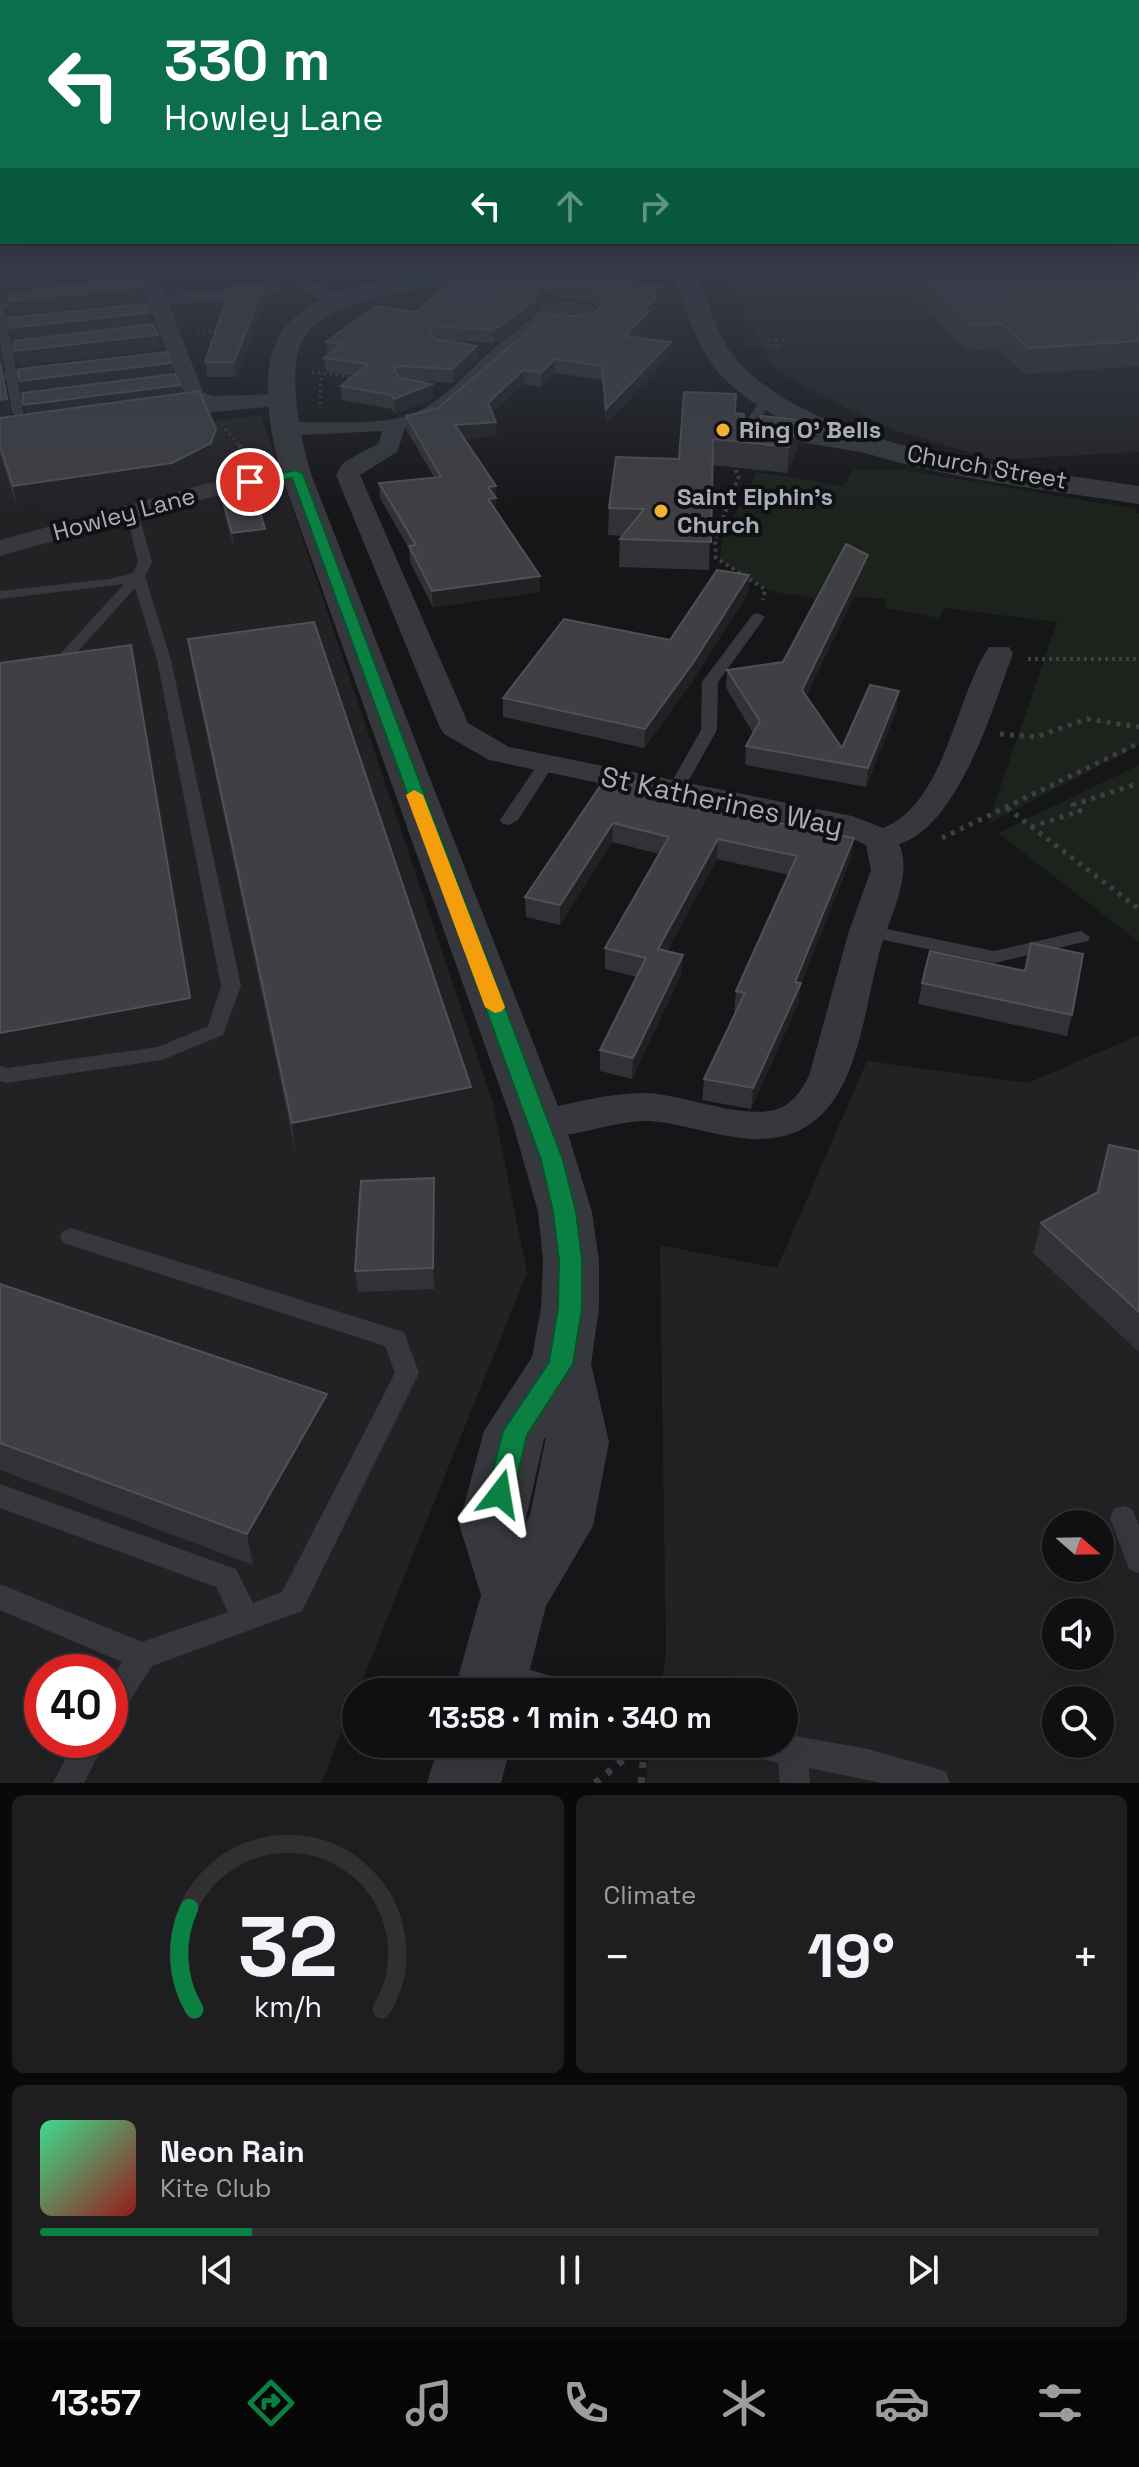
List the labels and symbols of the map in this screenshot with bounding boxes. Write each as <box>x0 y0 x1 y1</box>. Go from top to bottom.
place label: Ring O' Bells <box>739 414 881 445</box>
marker: Ring O' Bells <box>714 421 732 439</box>
street label: Church Street <box>905 437 1069 496</box>
pin <box>216 448 284 516</box>
street label: Howley Lane <box>49 480 199 547</box>
place label: Saint Elphin's Church <box>677 481 833 540</box>
marker: Saint Elphin's Church <box>652 502 670 520</box>
street label: St Katherines Way <box>598 758 846 844</box>
position arrow <box>458 1452 542 1536</box>
north arrow <box>1042 1510 1114 1582</box>
speed limit sign: 40 <box>24 1654 128 1758</box>

